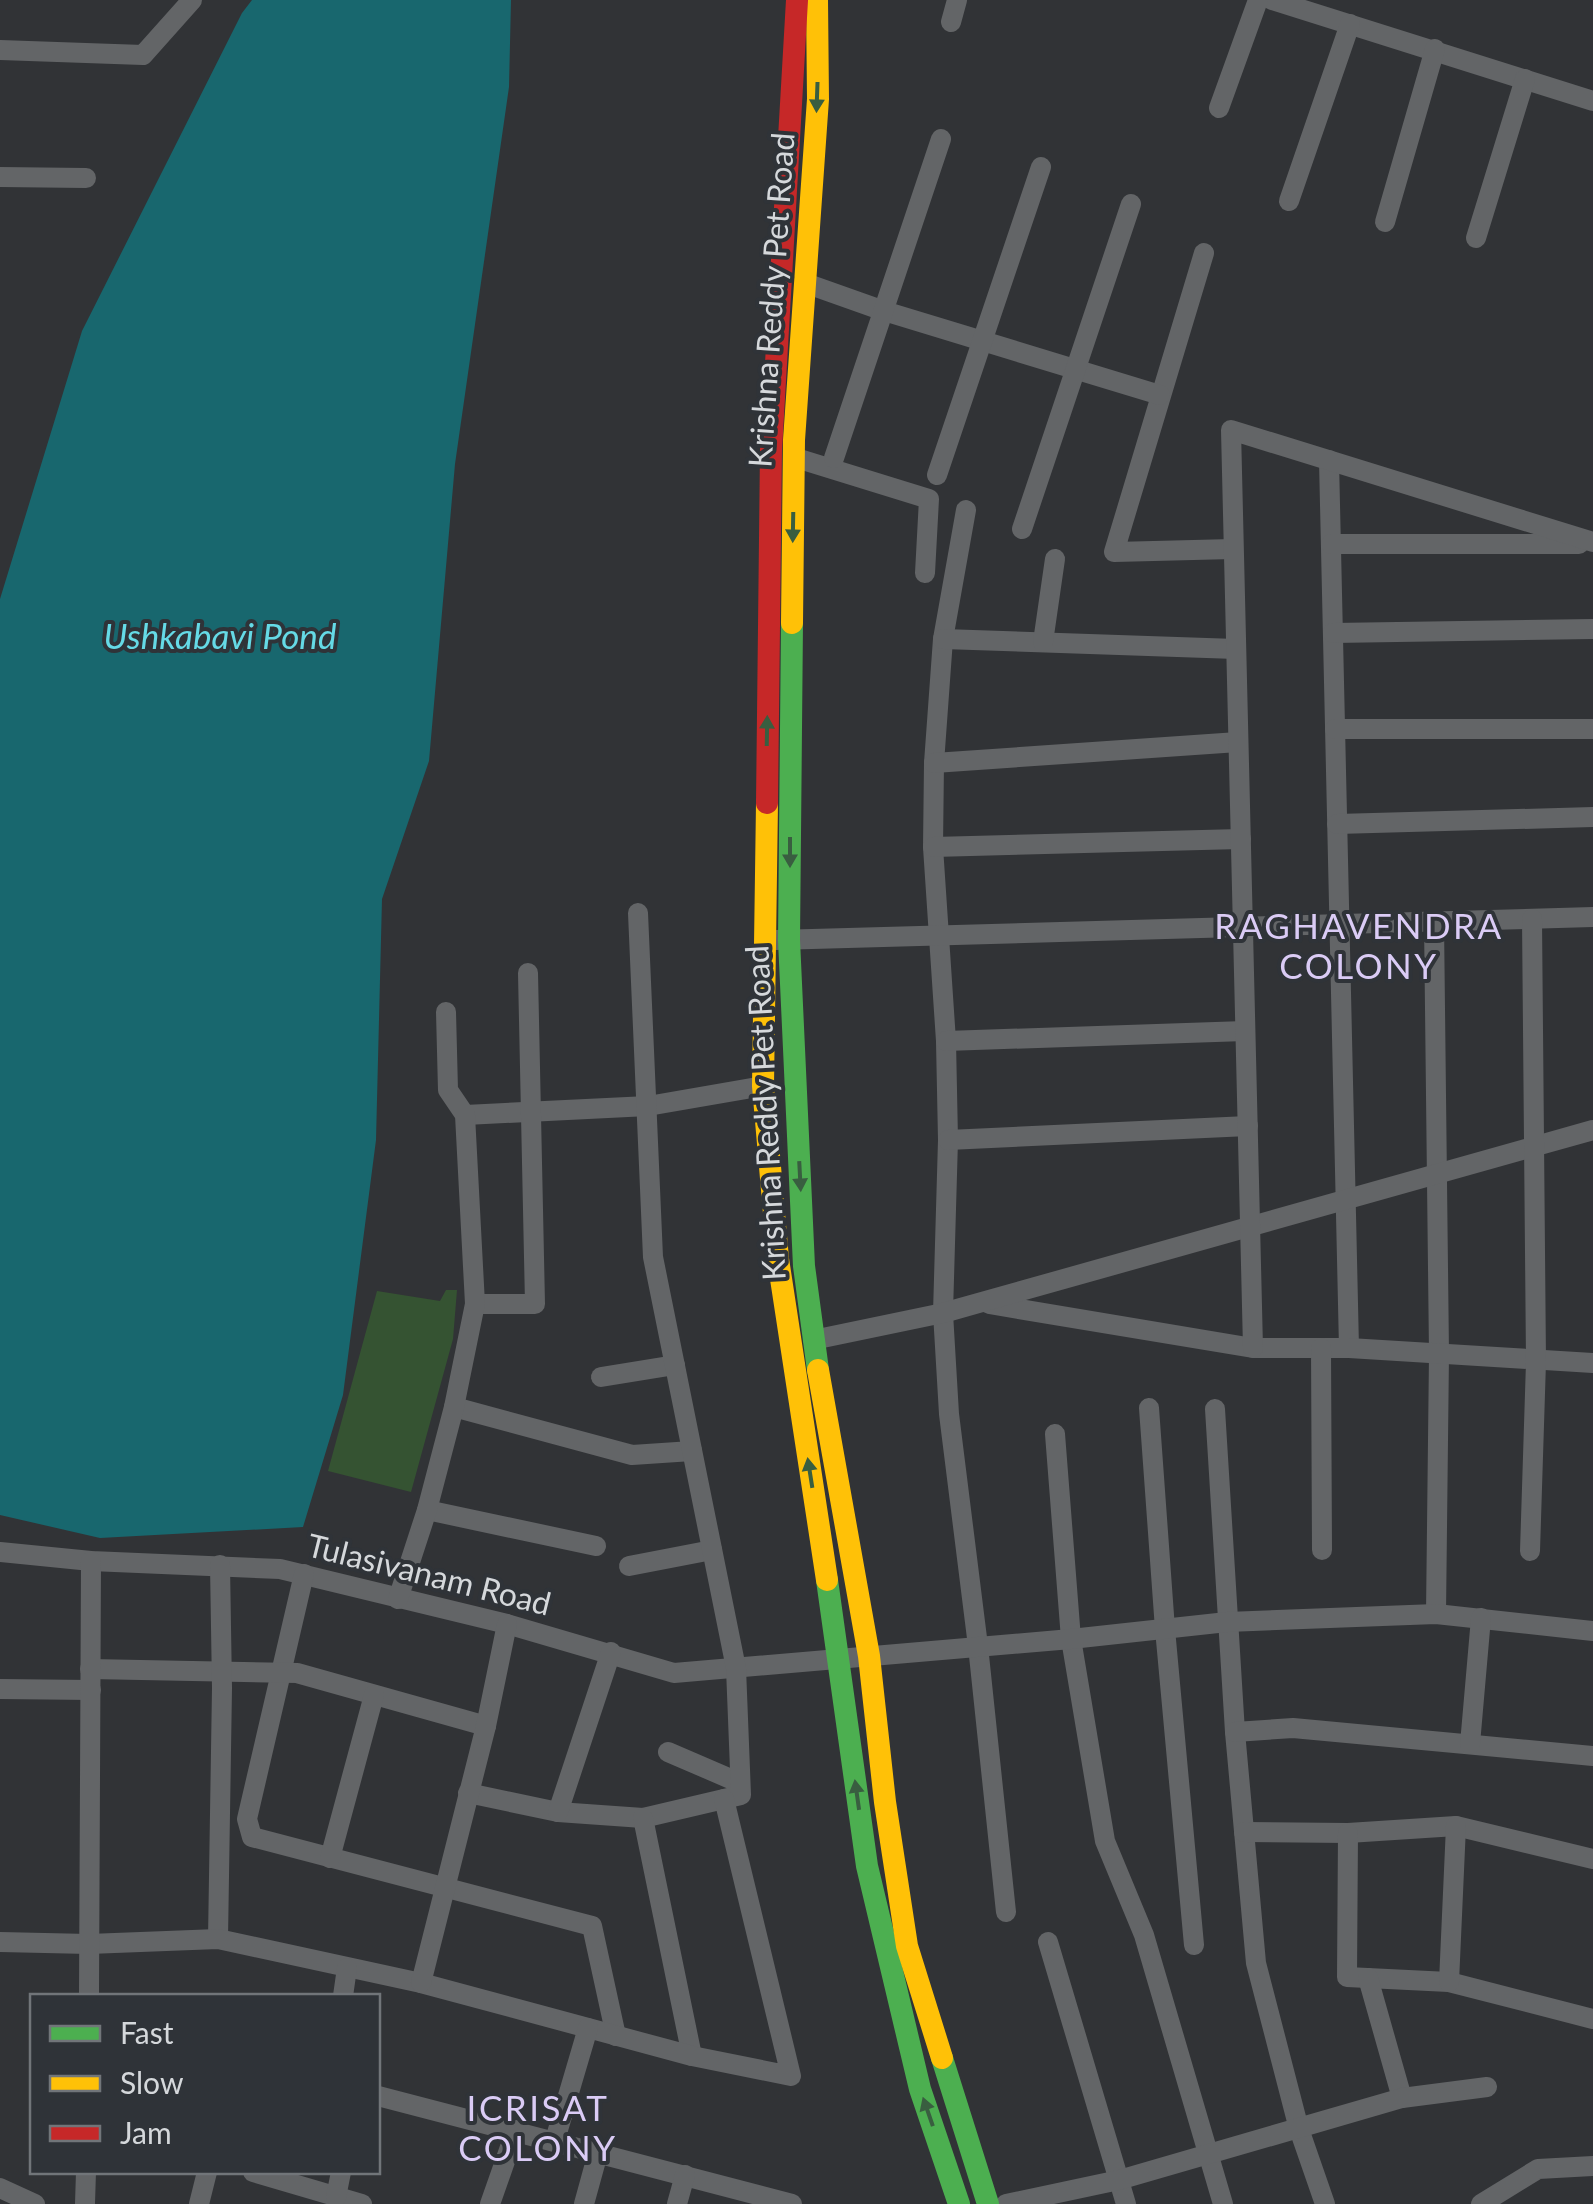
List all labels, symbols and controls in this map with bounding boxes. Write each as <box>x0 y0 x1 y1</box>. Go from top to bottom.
one-way arrow <box>809 82 825 114</box>
street label: Krishna Reddy Pet Road <box>739 131 802 469</box>
one-way arrow <box>784 511 800 543</box>
water label: Ushkabavi Pond <box>104 614 337 656</box>
one-way arrow <box>759 715 775 747</box>
one-way arrow <box>781 836 797 868</box>
district label: RAGHAVENDRA COLONY <box>1214 904 1504 986</box>
street label: Krishna Reddy Pet Road <box>736 944 793 1282</box>
one-way arrow <box>792 1161 808 1193</box>
one-way arrow <box>802 1457 817 1489</box>
street label: Tulasivanam Road <box>304 1524 555 1623</box>
one-way arrow <box>849 1778 865 1810</box>
legend <box>30 1994 380 2174</box>
text: Fast <box>120 2014 174 2050</box>
text: Slow <box>120 2064 184 2100</box>
district label: ICRISAT COLONY <box>458 2086 618 2168</box>
one-way arrow <box>919 2096 934 2126</box>
text: Jam <box>120 2114 172 2150</box>

